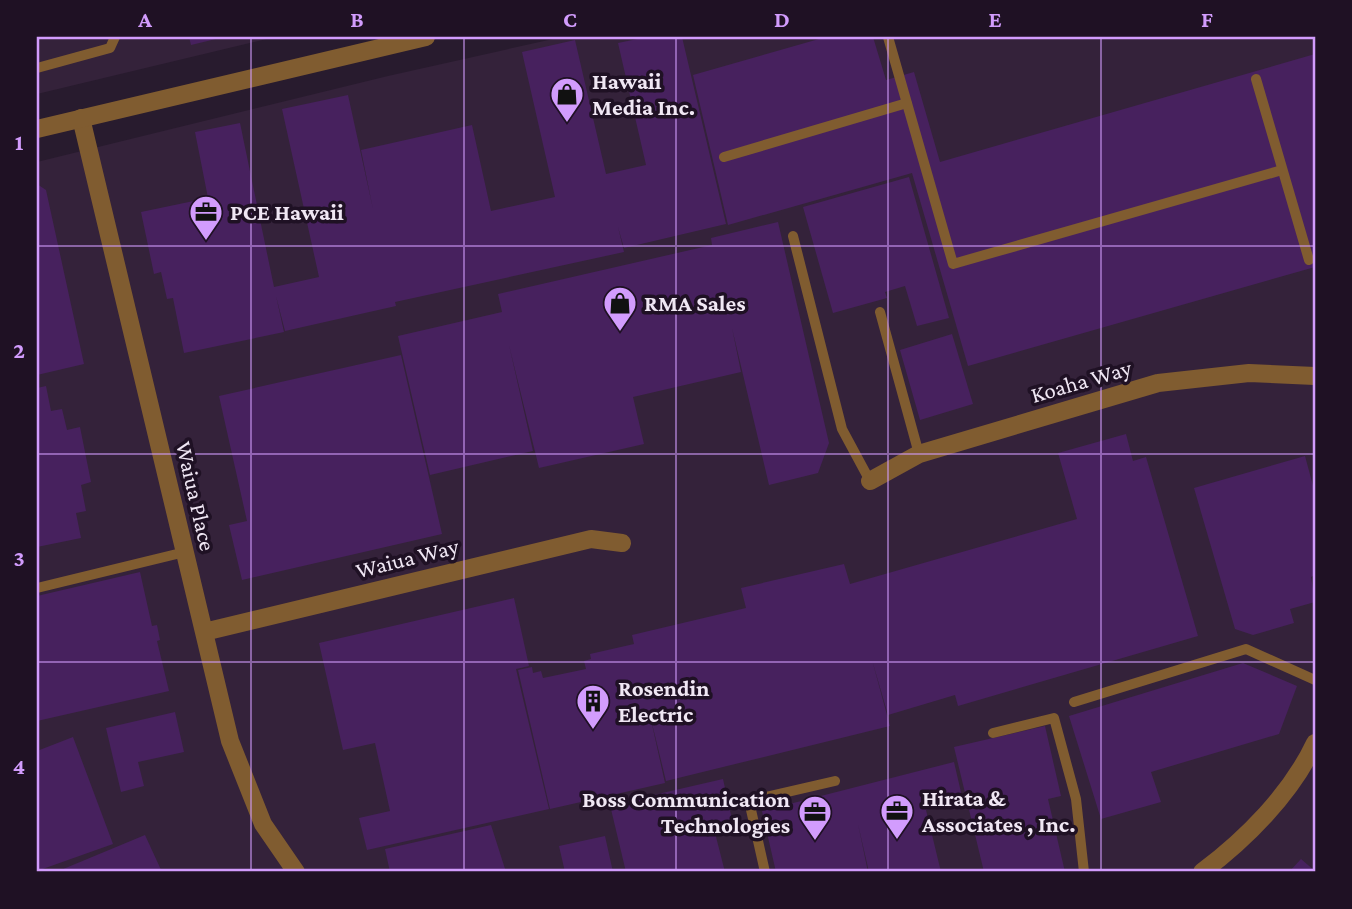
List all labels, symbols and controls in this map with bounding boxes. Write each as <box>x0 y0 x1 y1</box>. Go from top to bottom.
text: A <box>137 6 152 32</box>
text: B <box>350 6 364 32</box>
text: C <box>563 6 577 32</box>
text: D <box>774 6 790 32</box>
text: E <box>988 6 1002 32</box>
text: F <box>1201 6 1213 32</box>
place label: Hawaii Media Inc. <box>592 68 695 120</box>
shop icon: Hawaii Media Inc. <box>548 75 586 124</box>
text: 1 <box>15 129 24 155</box>
office icon: PCE Hawaii <box>187 193 225 242</box>
place label: PCE Hawaii <box>230 199 344 225</box>
shop icon: RMA Sales <box>601 284 639 333</box>
place label: RMA Sales <box>644 290 746 316</box>
text: 2 <box>13 337 25 363</box>
street label: Koaha Way <box>1028 354 1135 408</box>
street label: Waiua Place <box>171 439 221 553</box>
street label: Waiua Way <box>353 533 462 583</box>
text: 3 <box>13 545 25 571</box>
place label: Rosendin Electric <box>618 675 709 727</box>
building icon: Rosendin Electric <box>574 682 612 731</box>
text: 4 <box>13 753 25 779</box>
place label: Hirata & Associates , Inc. <box>921 785 1076 837</box>
place label: Boss Communication Technologies <box>582 786 790 838</box>
office icon: Hirata & Associates , Inc. <box>878 792 916 841</box>
office icon: Boss Communication Technologies <box>796 793 834 842</box>

